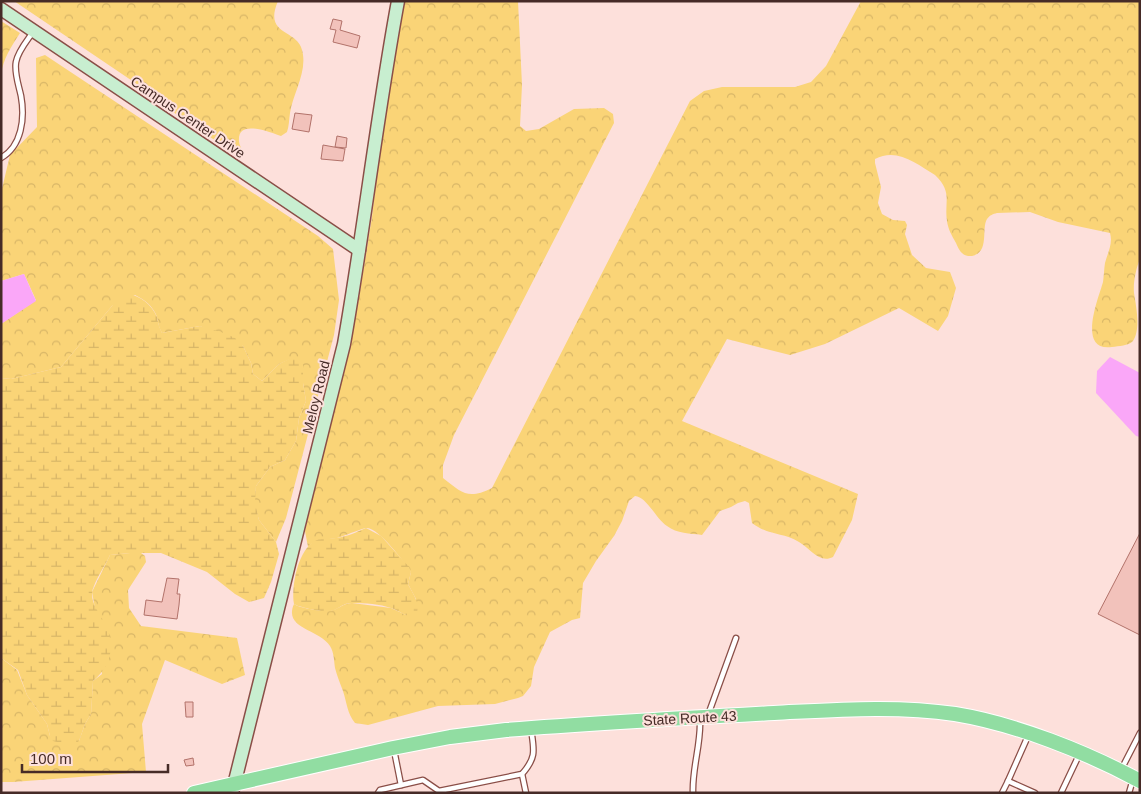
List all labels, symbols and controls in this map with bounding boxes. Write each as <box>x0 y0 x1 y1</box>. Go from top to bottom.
street label: Campus Center Drive <box>128 73 248 161</box>
street label: Meloy Road <box>299 359 333 435</box>
street label: State Route 43 <box>643 708 737 728</box>
scale bar <box>22 742 169 774</box>
text: 100 m <box>30 750 72 767</box>

